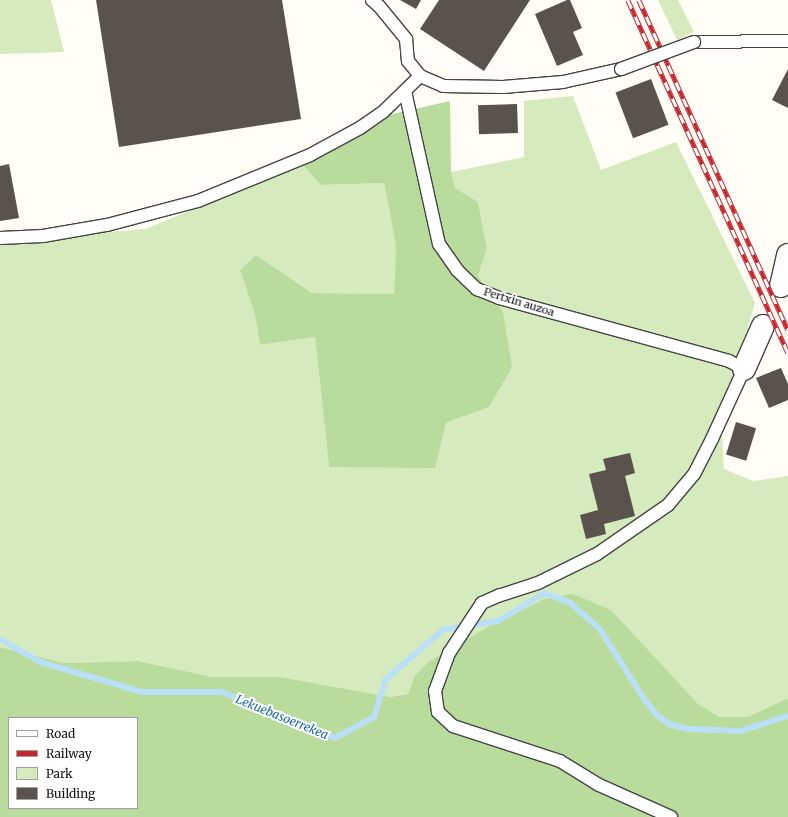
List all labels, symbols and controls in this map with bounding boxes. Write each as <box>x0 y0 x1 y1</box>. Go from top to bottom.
street label: Pertxin auzoa <box>482 285 556 319</box>
water label: Lekuebasoerrekea <box>234 692 330 742</box>
legend <box>8 717 138 809</box>
text: Road <box>46 726 75 741</box>
text: Railway <box>46 746 92 761</box>
text: Park <box>46 766 73 781</box>
text: Building <box>46 786 95 801</box>

